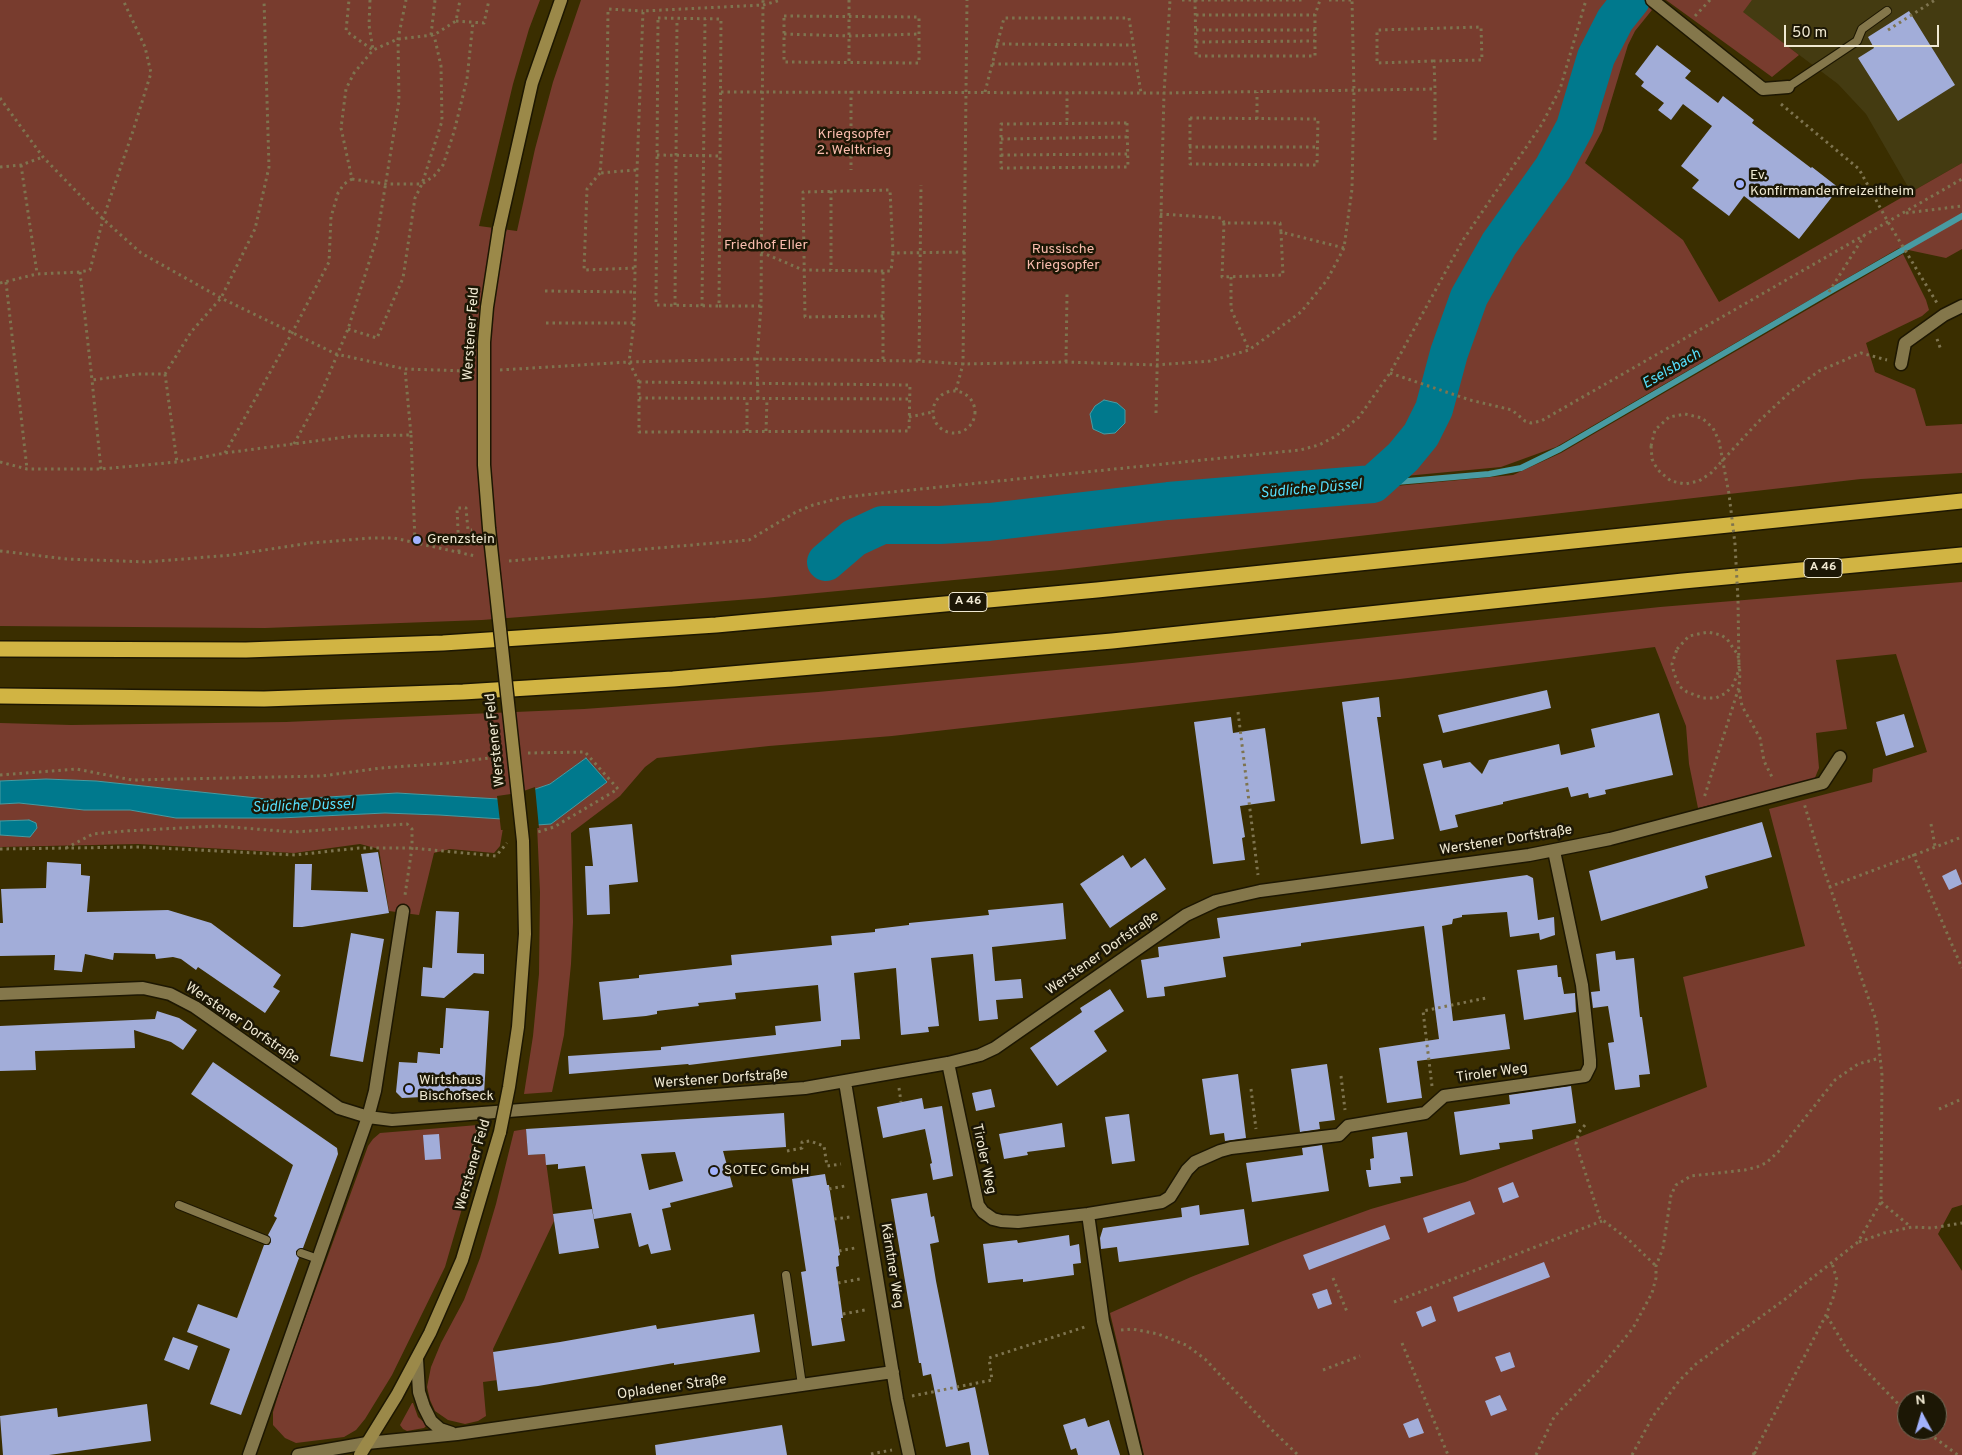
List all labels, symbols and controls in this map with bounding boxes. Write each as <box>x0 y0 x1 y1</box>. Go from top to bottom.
scale bar <box>1787 15 1942 47</box>
text: 50 m <box>1792 24 1827 43</box>
park label: Kriegsopfer 2. Weltkrieg <box>817 127 891 160</box>
place label: Ev. Konfirmandenfreizeitheim <box>1750 168 1914 200</box>
marker: Ev. Konfirmandenfreizeitheim <box>1734 178 1746 190</box>
park label: Friedhof Eller <box>724 238 808 254</box>
park label: Russische Kriegsopfer <box>1026 242 1100 274</box>
street label: Werstener Feld <box>460 287 484 381</box>
water label: Eselsbach <box>1639 346 1705 394</box>
water label: Südliche Düssel <box>1259 477 1363 503</box>
place label: Grenzstein <box>427 532 495 548</box>
marker: Grenzstein <box>411 534 423 546</box>
road number: A 46 <box>1804 558 1842 578</box>
road number: A 46 <box>949 592 987 612</box>
street label: Werstener Feld <box>483 692 509 788</box>
water label: Südliche Düssel <box>252 796 354 818</box>
street label: Werstener Dorfstraße <box>1438 822 1574 860</box>
street label: Werstener Dorfstraße <box>1043 909 1163 999</box>
street label: Werstener Dorfstraße <box>182 980 302 1068</box>
street label: Tiroler Weg <box>1455 1061 1529 1087</box>
street label: Werstener Dorfstraße <box>653 1067 789 1093</box>
place label: Wirtshaus Bischofseck <box>419 1073 494 1106</box>
marker: Wirtshaus Bischofseck <box>403 1083 415 1095</box>
street label: Werstener Feld <box>453 1117 495 1213</box>
street label: Tiroler Weg <box>967 1122 999 1196</box>
place label: SOTEC GmbH <box>724 1163 810 1179</box>
marker: SOTEC GmbH <box>708 1165 720 1177</box>
street label: Kärntner Weg <box>876 1222 906 1310</box>
street label: Opladener Straße <box>616 1372 728 1404</box>
north arrow <box>1897 1390 1947 1440</box>
text: N <box>1915 1392 1926 1410</box>

